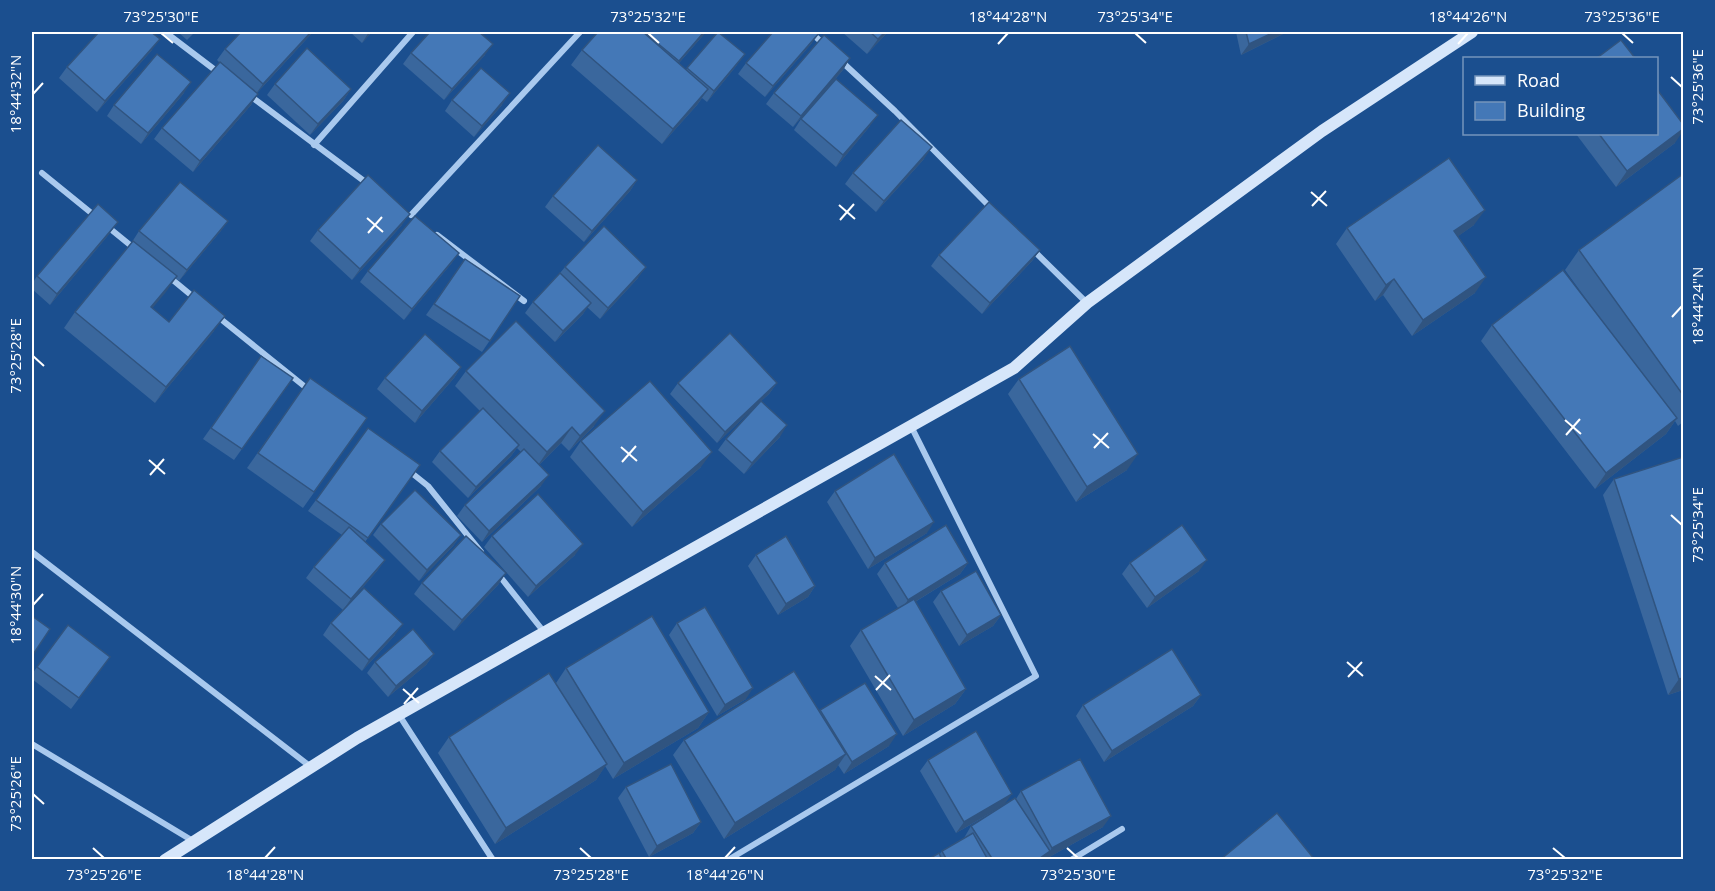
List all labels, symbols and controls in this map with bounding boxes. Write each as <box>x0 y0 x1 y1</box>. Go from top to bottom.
text: 73°25'30"E <box>123 6 199 26</box>
text: 73°25'32"E <box>610 6 686 26</box>
text: 18°44'28"N <box>969 6 1047 26</box>
text: 73°25'34"E <box>1097 6 1173 26</box>
text: 18°44'26"N <box>1429 6 1507 26</box>
text: 73°25'36"E <box>1584 6 1660 26</box>
text: 73°25'36"E <box>1687 49 1707 125</box>
text: 18°44'32"N <box>5 55 25 133</box>
legend <box>1463 57 1658 135</box>
text: Road <box>1517 68 1560 92</box>
text: Building <box>1517 98 1585 122</box>
text: 18°44'24"N <box>1687 267 1707 345</box>
text: 73°25'28"E <box>5 318 25 394</box>
text: 73°25'34"E <box>1687 487 1707 563</box>
text: 18°44'30"N <box>5 566 25 644</box>
text: 73°25'26"E <box>5 756 25 832</box>
text: 73°25'26"E <box>66 864 142 884</box>
text: 18°44'28"N <box>226 864 304 884</box>
text: 73°25'28"E <box>553 864 629 884</box>
text: 18°44'26"N <box>686 864 764 884</box>
text: 73°25'30"E <box>1040 864 1116 884</box>
text: 73°25'32"E <box>1527 864 1603 884</box>

